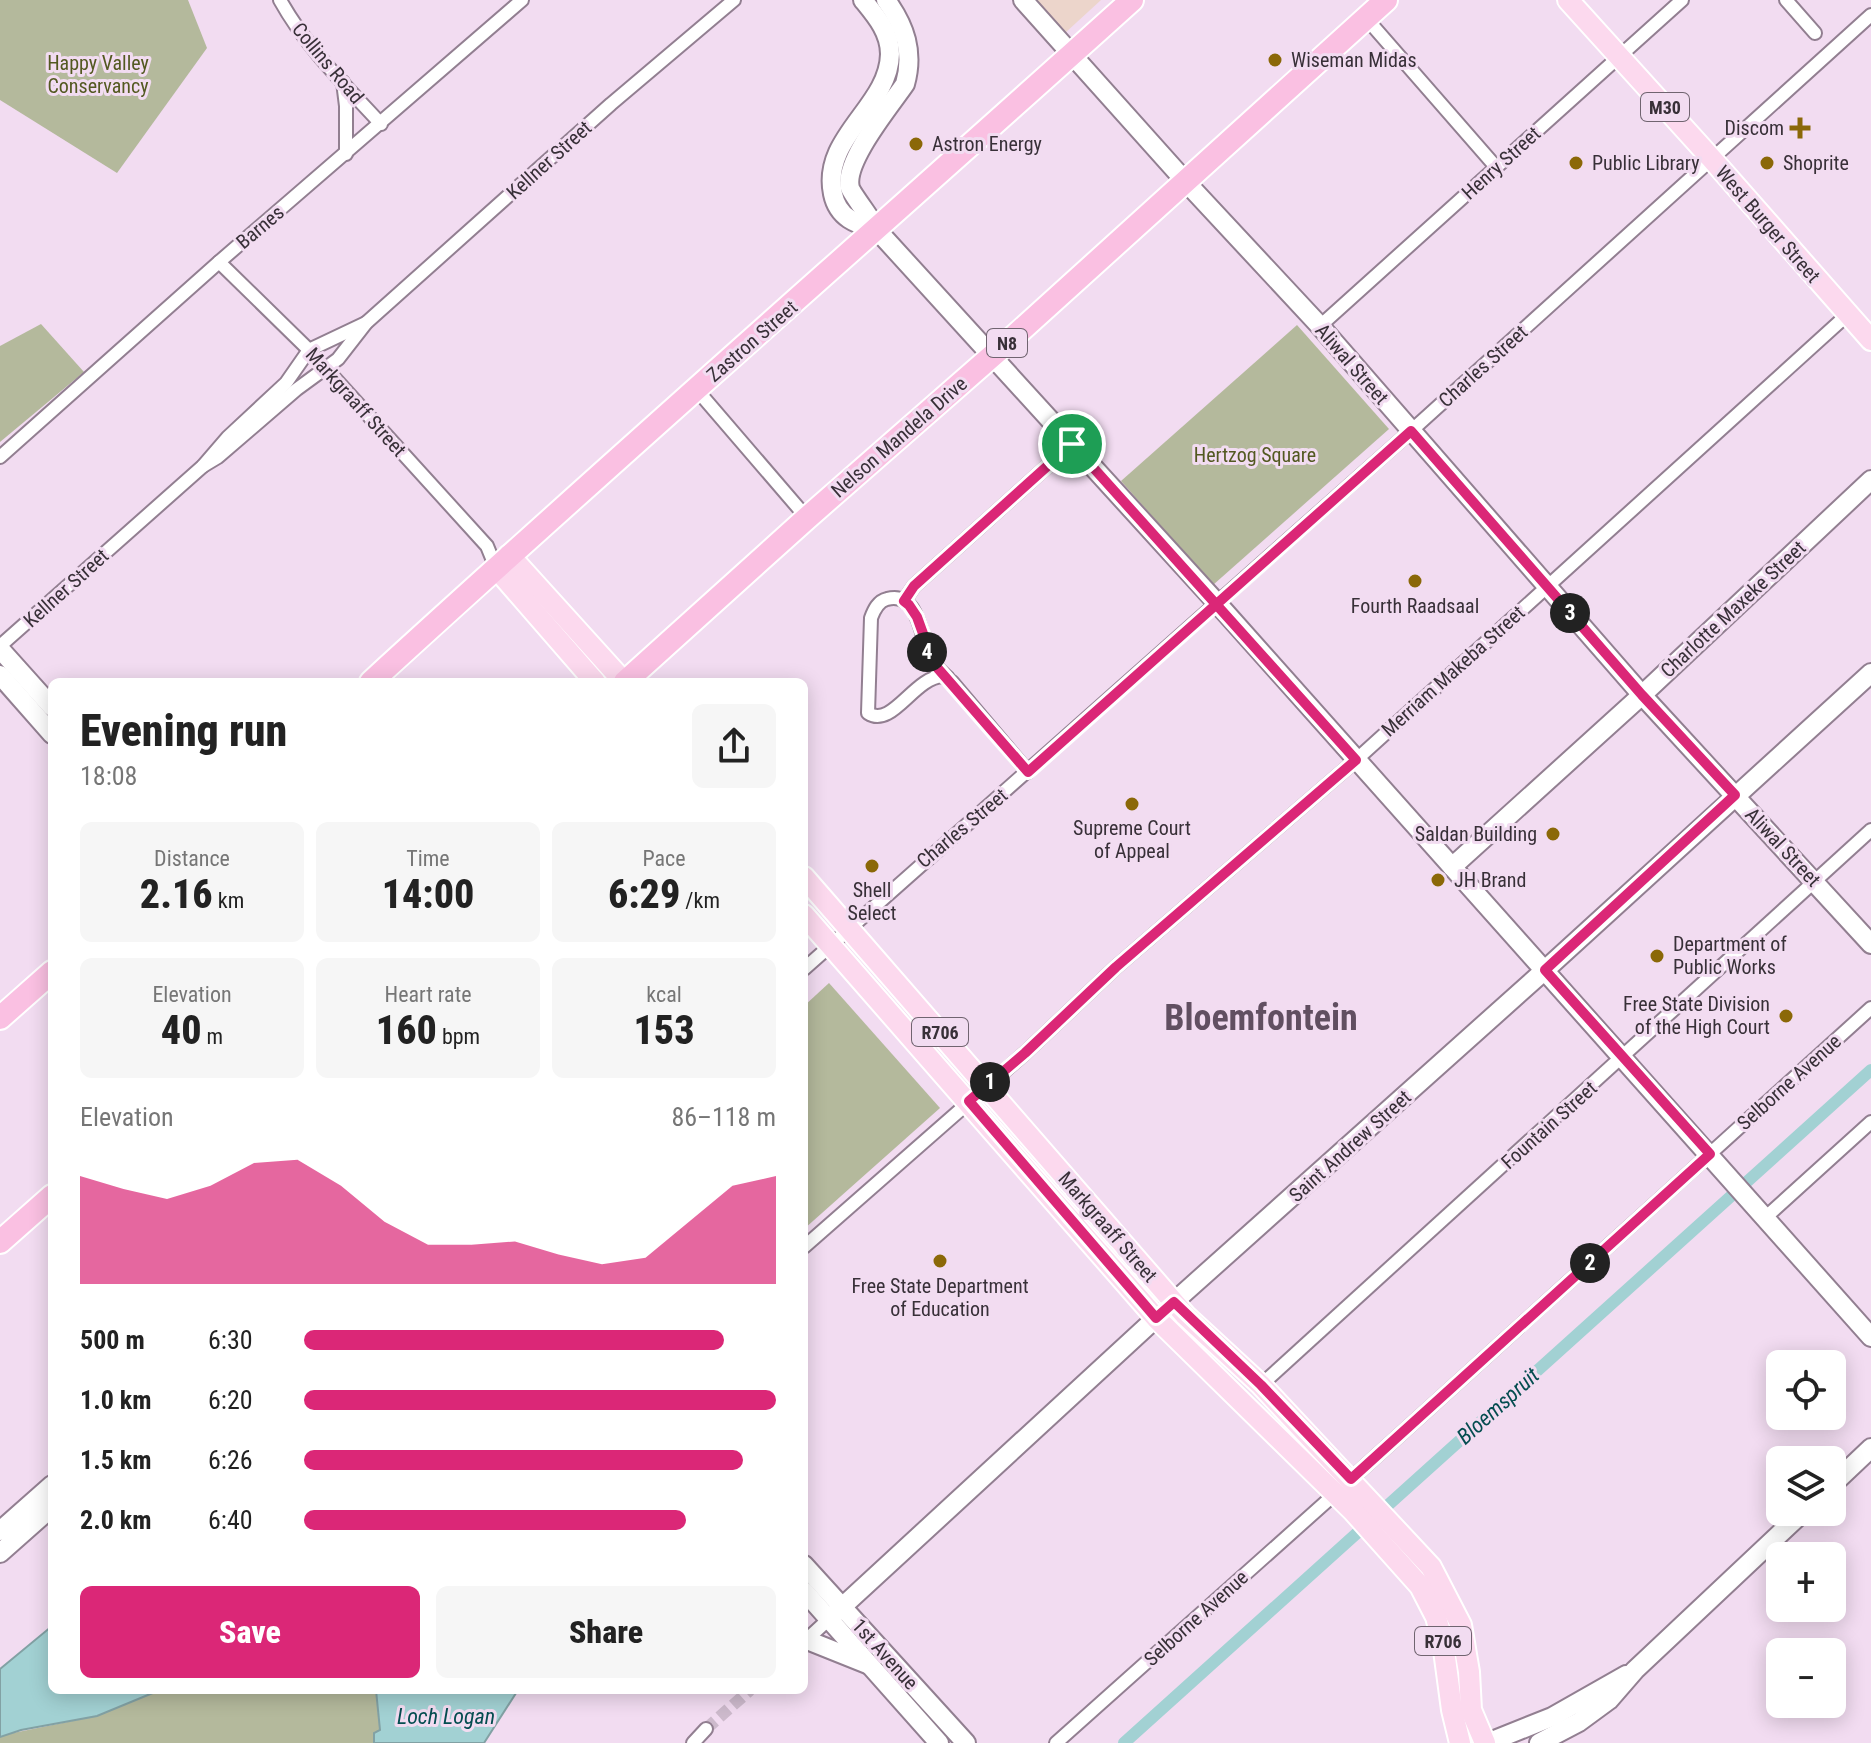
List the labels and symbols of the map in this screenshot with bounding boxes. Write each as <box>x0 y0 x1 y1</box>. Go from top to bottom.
street label: Collins Road <box>287 17 369 109</box>
place label: Wiseman Midas <box>1291 48 1417 72</box>
park label: Happy Valley Conservancy <box>47 51 149 98</box>
marker: Wiseman Midas <box>1266 51 1284 69</box>
road number: M30 <box>1641 93 1689 121</box>
street label: Kellner Street <box>502 116 596 204</box>
place label: Discom <box>1725 116 1784 140</box>
marker: Discom <box>1791 119 1809 137</box>
street label: Henry Street <box>1457 121 1545 205</box>
place label: Astron Energy <box>932 132 1042 156</box>
marker: Astron Energy <box>907 135 925 153</box>
place label: Public Library <box>1592 151 1699 175</box>
place label: Shoprite <box>1783 151 1849 175</box>
marker: Public Library <box>1567 154 1585 172</box>
marker: Shoprite <box>1758 154 1776 172</box>
street label: West Burger Street <box>1711 161 1825 287</box>
street label: Barnes <box>231 200 289 254</box>
street label: Zastron Street <box>702 295 802 387</box>
street label: Aliwal Street <box>1310 319 1394 409</box>
street label: Charles Street <box>1434 320 1532 412</box>
road number: N8 <box>987 329 1027 357</box>
street label: Markgraaff Street <box>301 343 411 462</box>
street label: Nelson Mandela Drive <box>826 371 972 503</box>
pin <box>1038 410 1106 478</box>
park label: Hertzog Square <box>1194 443 1316 467</box>
street label: Charlotte Maxeke Street <box>1656 536 1810 682</box>
street label: Kellner Street <box>19 544 113 632</box>
marker: Fourth Raadsaal <box>1406 572 1424 590</box>
pin: 3 <box>1550 593 1590 633</box>
place label: Fourth Raadsaal <box>1351 594 1479 618</box>
street label: Merriam Makeba Street <box>1376 600 1530 742</box>
pin: 4 <box>907 632 947 672</box>
street label: Charles Street <box>912 783 1012 873</box>
marker: Supreme Court of Appeal <box>1123 795 1141 813</box>
street label: Aliwal Street <box>1740 802 1826 892</box>
place label: Supreme Court of Appeal <box>1073 816 1191 863</box>
place label: Saldan Building <box>1415 822 1537 846</box>
marker: Saldan Building <box>1544 825 1562 843</box>
marker: Shell Select <box>863 857 881 875</box>
place label: JH Brand <box>1454 868 1526 892</box>
marker: JH Brand <box>1429 871 1447 889</box>
place label: Shell Select <box>848 878 897 925</box>
place label: Department of Public Works <box>1673 932 1787 979</box>
marker: Department of Public Works <box>1648 947 1666 965</box>
place label: Free State Division of the High Court <box>1623 992 1770 1039</box>
district label: Bloemfontein <box>1164 997 1358 1039</box>
marker: Free State Division of the High Court <box>1777 1007 1795 1025</box>
road number: R706 <box>912 1018 968 1046</box>
street label: Selborne Avenue <box>1732 1029 1846 1135</box>
pin: 1 <box>970 1062 1010 1102</box>
street label: Fountain Street <box>1496 1076 1602 1174</box>
street label: Saint Andrew Street <box>1284 1085 1416 1207</box>
street label: Markgraaff Street <box>1054 1167 1163 1287</box>
pin: 2 <box>1570 1243 1610 1283</box>
marker: Free State Department of Education <box>931 1252 949 1270</box>
place label: Free State Department of Education <box>851 1274 1029 1321</box>
water label: Bloemspruit <box>1452 1362 1545 1449</box>
street label: Selborne Avenue <box>1139 1565 1253 1671</box>
street label: 1st Avenue <box>847 1614 923 1694</box>
road number: R706 <box>1415 1627 1471 1655</box>
water label: Loch Logan <box>397 1704 495 1729</box>

